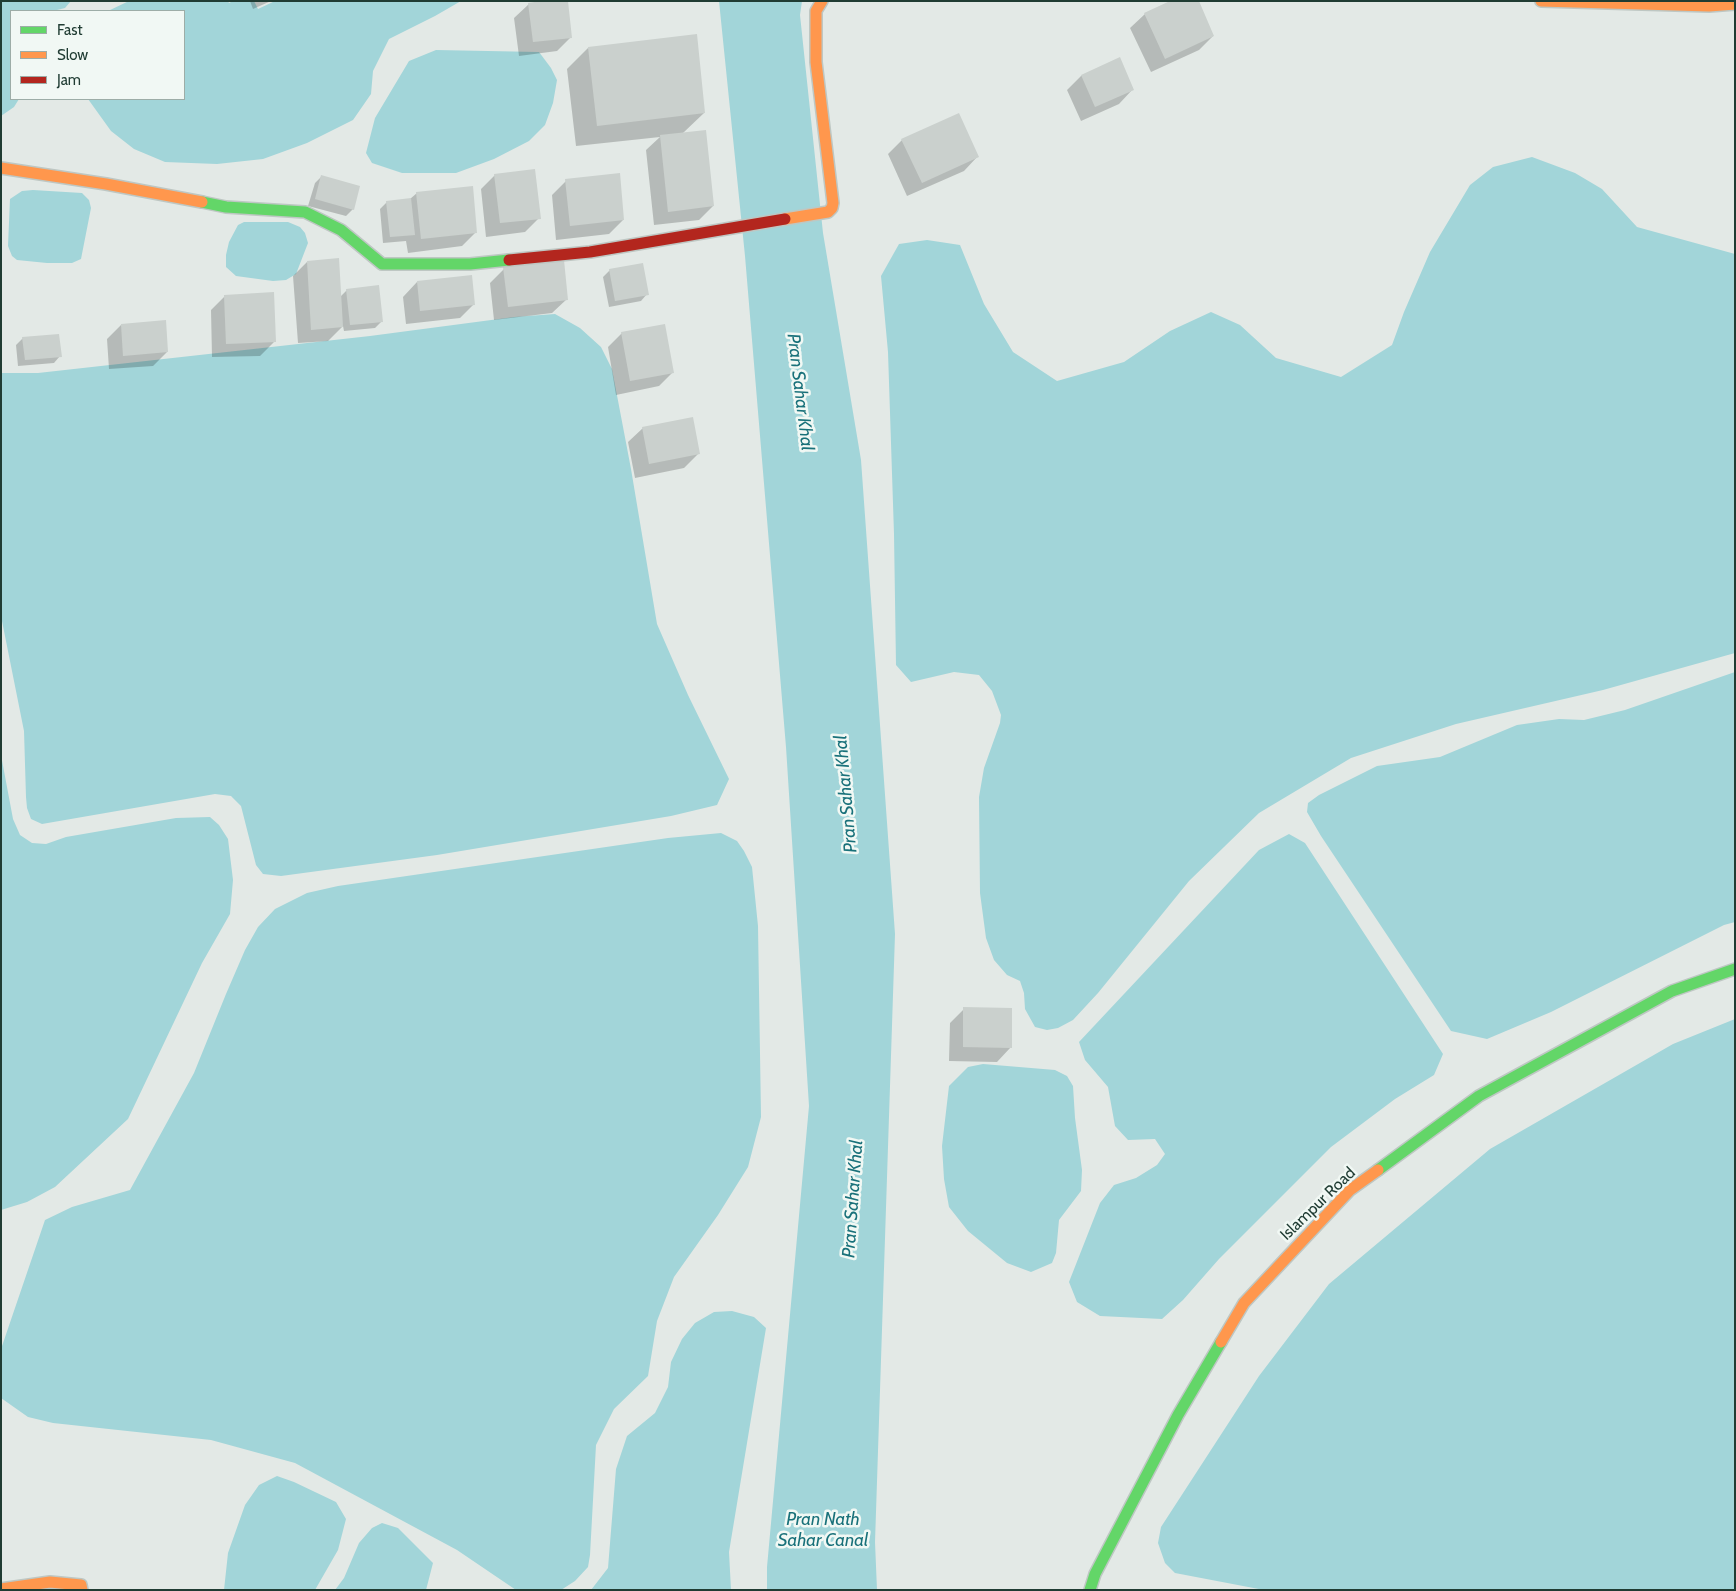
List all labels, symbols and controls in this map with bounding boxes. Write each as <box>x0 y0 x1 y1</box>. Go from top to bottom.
legend <box>10 10 185 100</box>
text: Fast <box>57 21 82 39</box>
text: Slow <box>57 46 88 64</box>
text: Jam <box>57 71 81 89</box>
water label: Pran Sahar Khal <box>782 332 818 452</box>
water label: Pran Sahar Khal <box>830 734 862 854</box>
water label: Pran Sahar Khal <box>838 1139 868 1259</box>
street label: Islampur Road <box>1277 1164 1359 1244</box>
water label: Pran Nath Sahar Canal <box>778 1509 868 1552</box>

